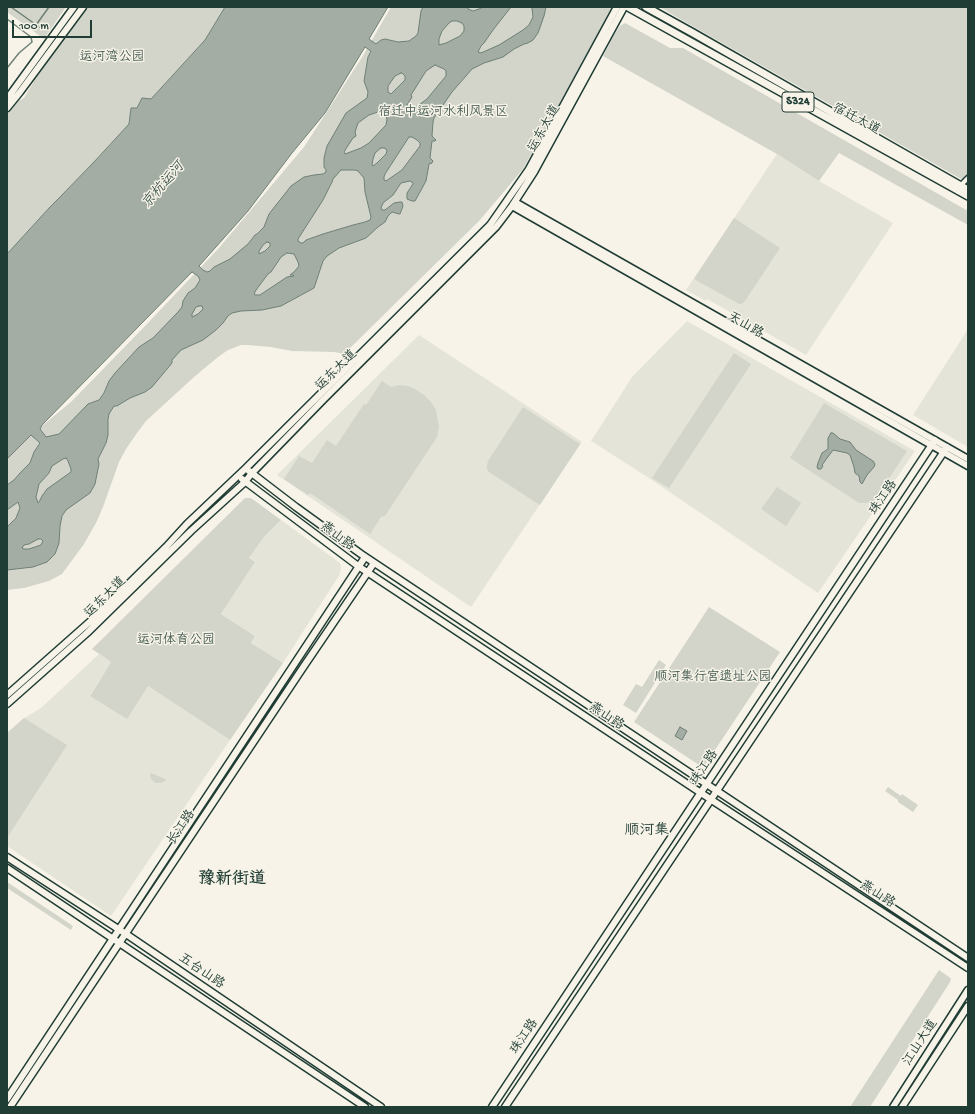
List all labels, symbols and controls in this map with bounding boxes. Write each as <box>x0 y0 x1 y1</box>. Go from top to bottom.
scale bar <box>14 12 94 38</box>
text: 100 m <box>19 20 49 34</box>
park label: 运河湾公园 <box>80 50 144 66</box>
road number: S324 <box>782 92 814 112</box>
street label: 宿迁大道 <box>829 101 883 139</box>
street label: 运东大道 <box>526 102 564 156</box>
park label: 宿迁中运河水利风景区 <box>378 105 508 121</box>
water label: 京杭运河 <box>139 159 189 213</box>
street label: 天山路 <box>724 309 766 343</box>
street label: 运东大道 <box>313 347 361 395</box>
street label: 珠江路 <box>867 477 901 519</box>
street label: 燕山路 <box>317 519 357 555</box>
street label: 运东大道 <box>82 574 130 622</box>
park label: 运河体育公园 <box>137 633 215 649</box>
park label: 顺河集行宫遗址公园 <box>655 670 771 686</box>
street label: 燕山路 <box>585 700 627 734</box>
street label: 珠江路 <box>688 747 722 789</box>
street label: 长江路 <box>165 807 199 849</box>
district label: 顺河集 <box>625 823 669 841</box>
district label: 豫新街道 <box>198 870 266 890</box>
street label: 燕山路 <box>856 878 898 912</box>
street label: 五台山路 <box>175 951 227 993</box>
street label: 珠江路 <box>508 1016 542 1058</box>
street label: 江山大道 <box>900 1017 942 1069</box>

